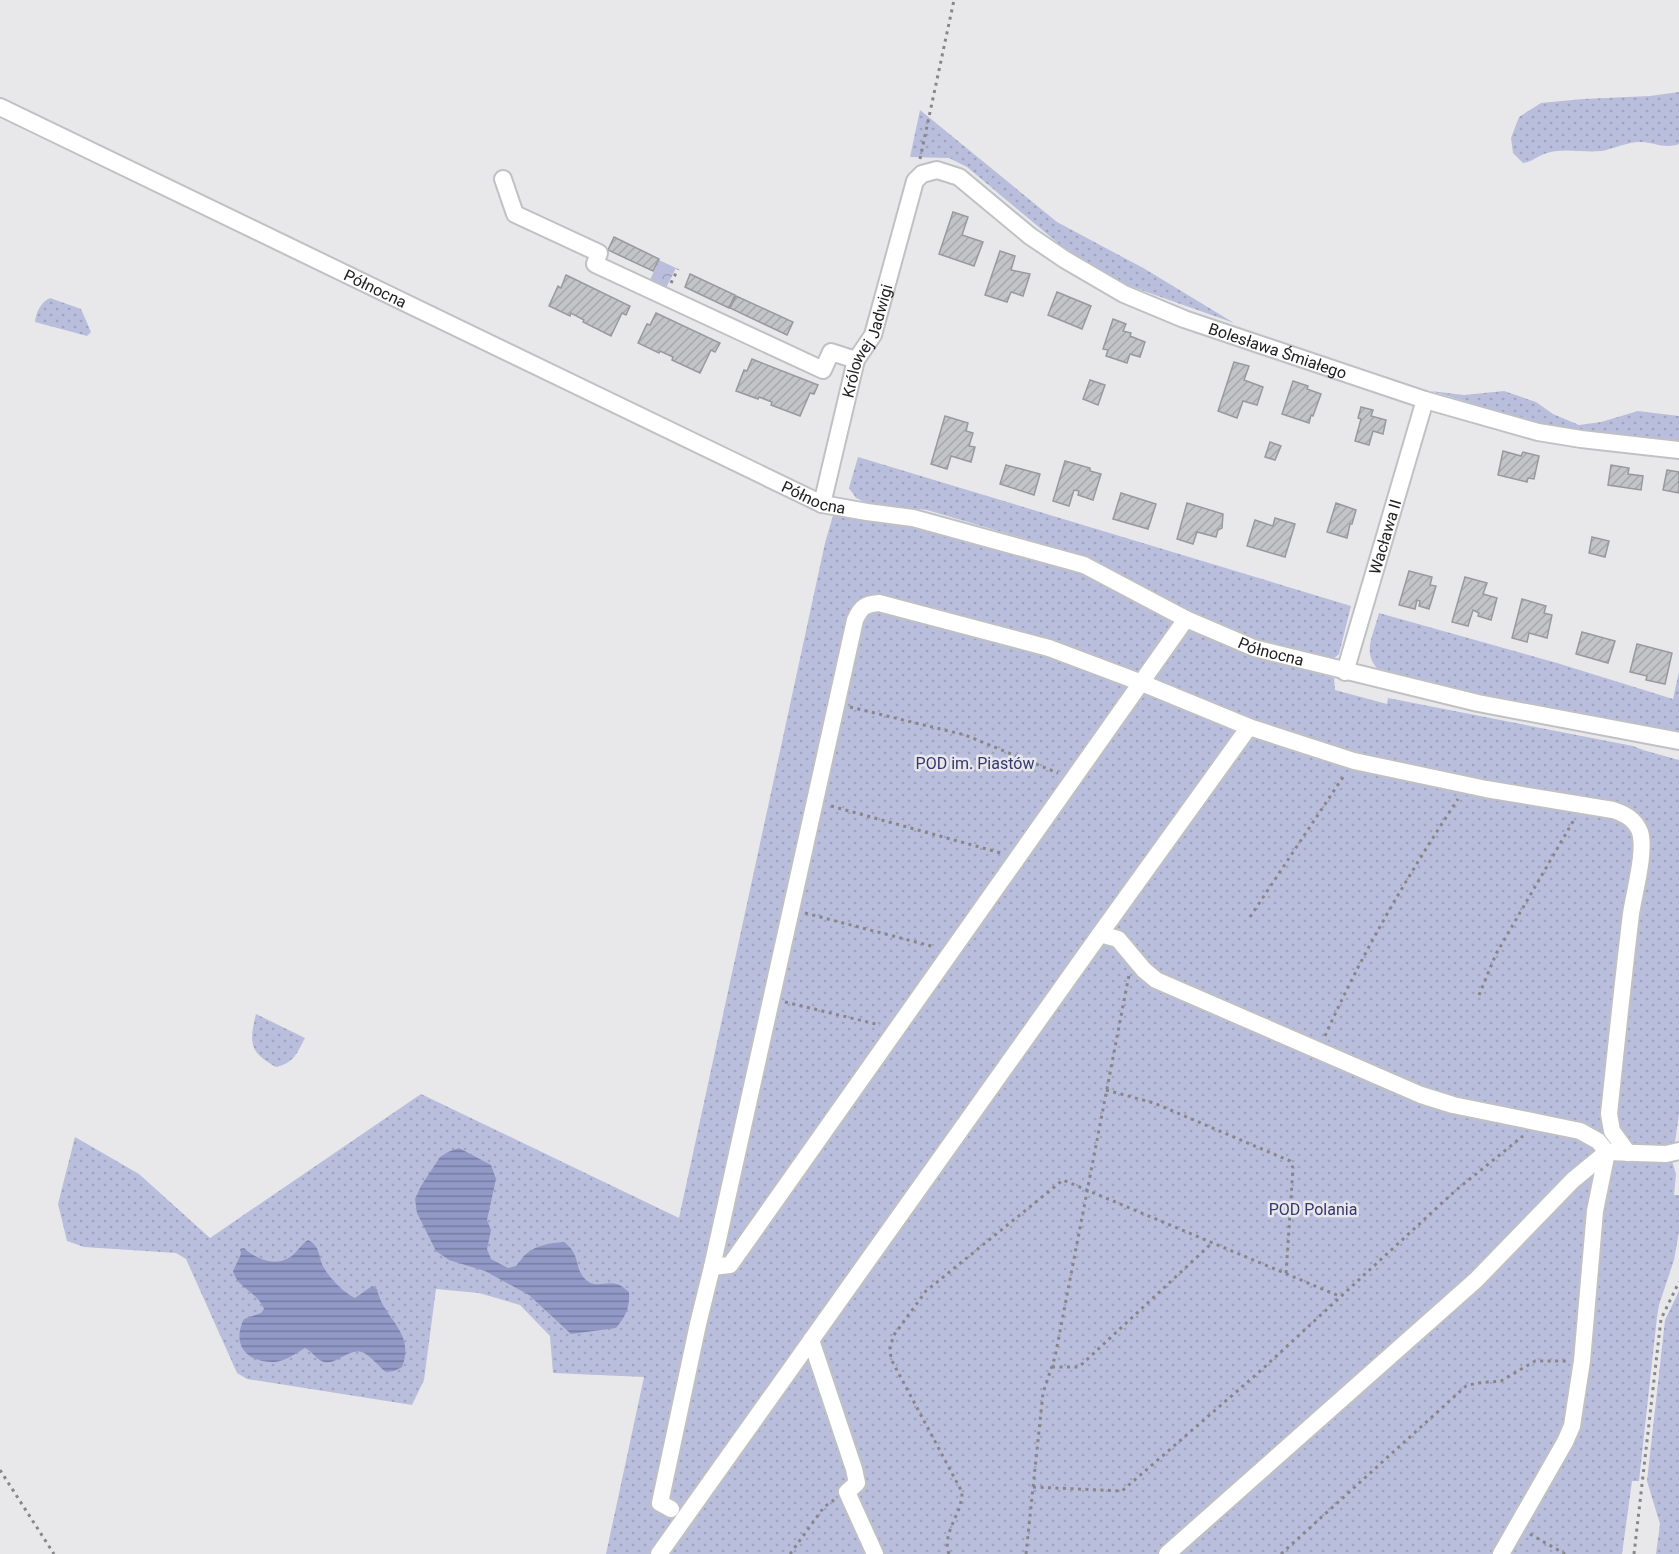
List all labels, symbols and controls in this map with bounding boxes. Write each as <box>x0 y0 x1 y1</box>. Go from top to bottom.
street label: Północna <box>341 266 410 312</box>
street label: Królowej Jadwigi <box>838 282 896 400</box>
street label: Bolesława Śmiałego <box>1206 319 1349 383</box>
street label: Północna <box>778 477 847 518</box>
street label: Wacława II <box>1365 497 1405 577</box>
street label: Północna <box>1235 633 1306 670</box>
park label: POD im. Piastów <box>916 754 1034 773</box>
park label: POD Polania <box>1269 1200 1357 1219</box>

